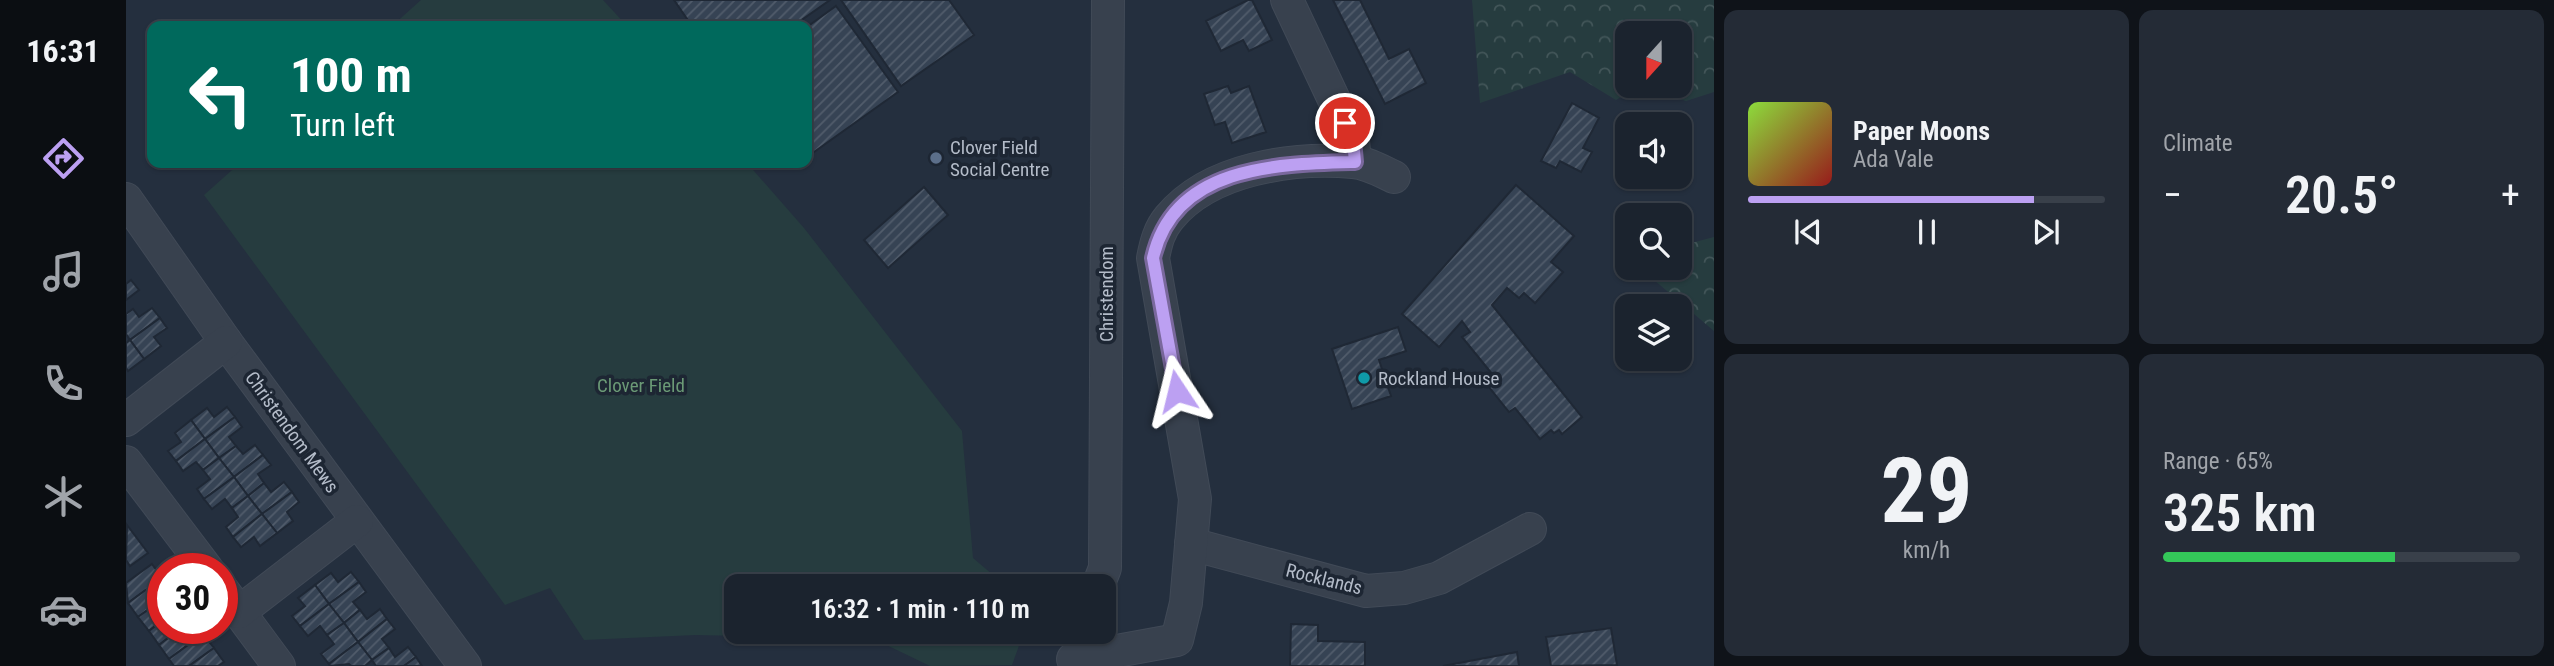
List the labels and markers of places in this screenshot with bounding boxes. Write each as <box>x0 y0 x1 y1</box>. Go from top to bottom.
pin <box>1315 93 1375 153</box>
place label: Clover Field Social Centre <box>950 136 1049 181</box>
marker: Clover Field Social Centre <box>928 150 944 166</box>
place label: Rockland House <box>1378 367 1500 390</box>
marker: Rockland House <box>1356 370 1372 386</box>

